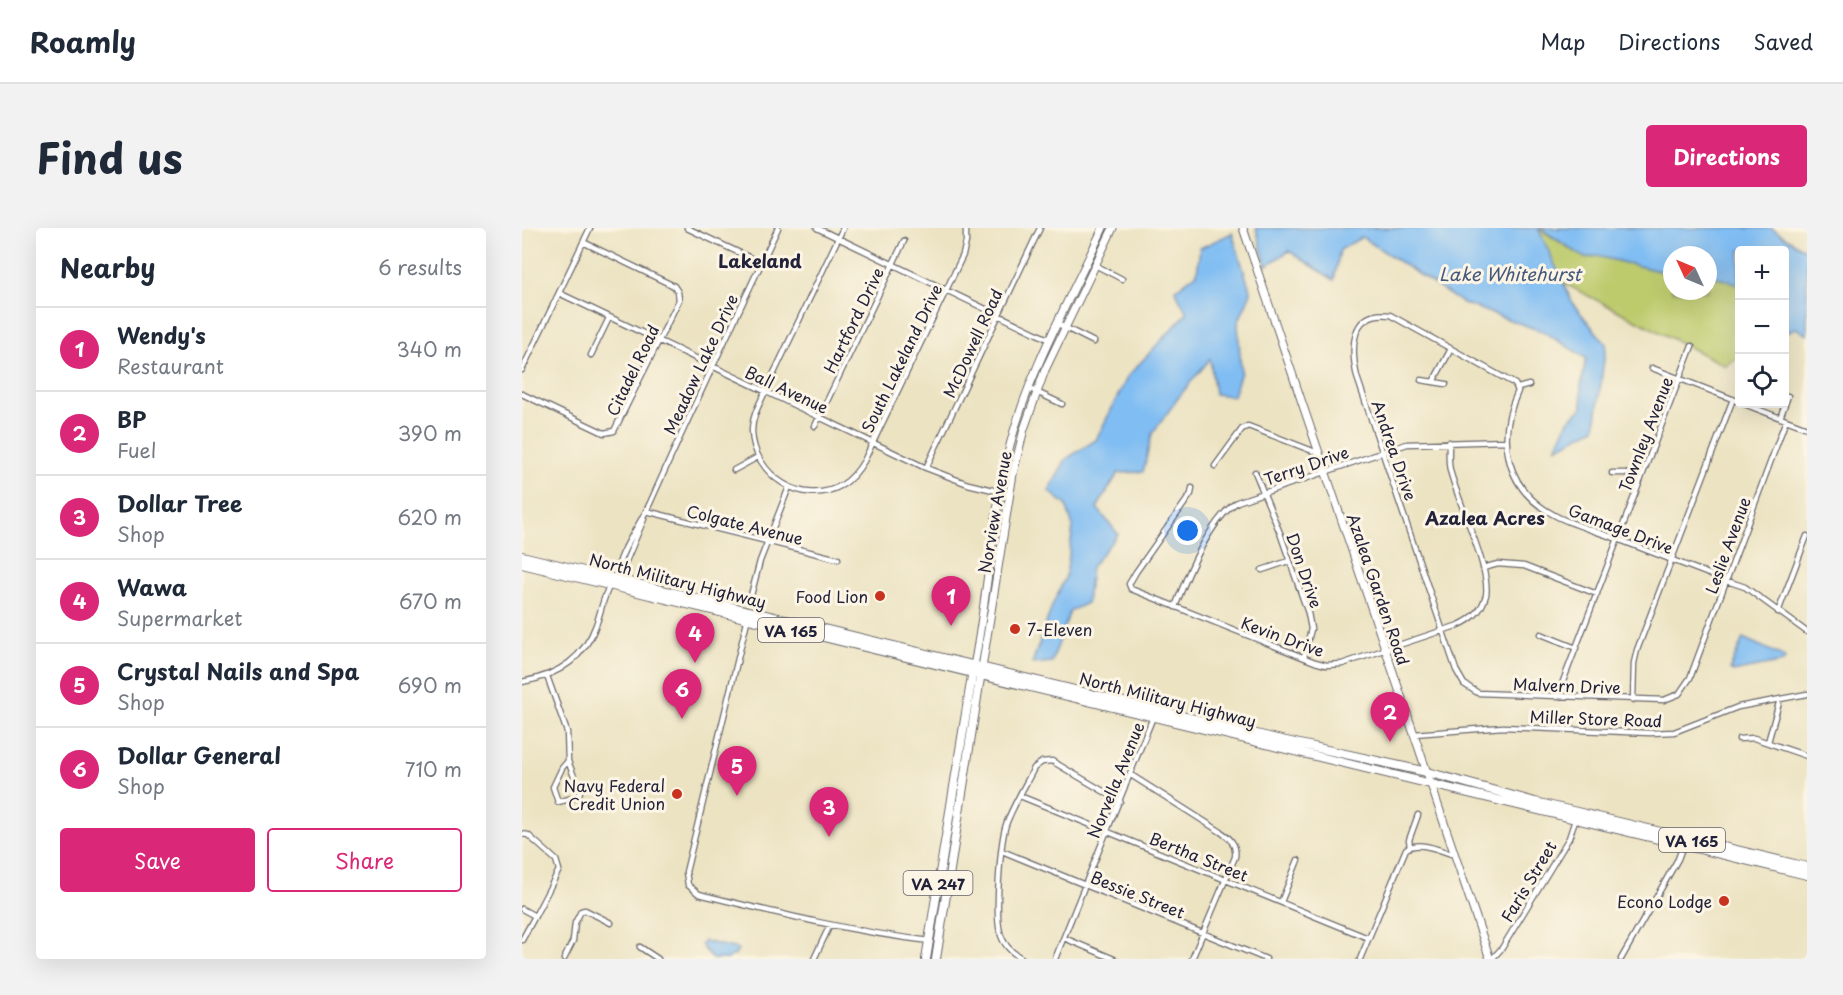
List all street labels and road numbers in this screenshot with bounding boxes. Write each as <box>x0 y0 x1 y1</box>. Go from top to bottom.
street label: Hartford Drive <box>817 263 889 377</box>
street label: South Lakeland Drive <box>855 280 947 436</box>
street label: McDowell Road <box>936 285 1008 401</box>
street label: Meadow Lake Drive <box>657 290 743 438</box>
street label: Citadel Road <box>600 320 664 420</box>
street label: Ball Avenue <box>741 359 833 419</box>
street label: Townley Avenue <box>1612 373 1678 495</box>
street label: Andrea Drive <box>1367 397 1423 503</box>
street label: Terry Drive <box>1260 439 1352 491</box>
street label: Norview Avenue <box>971 449 1017 575</box>
street label: Leslie Avenue <box>1698 493 1756 597</box>
street label: Gamage Drive <box>1565 497 1677 559</box>
street label: Colgate Avenue <box>684 498 806 550</box>
street label: Azalea Garden Road <box>1342 510 1416 668</box>
street label: Don Drive <box>1281 529 1329 611</box>
street label: North Military Highway <box>587 546 769 614</box>
street label: Kevin Drive <box>1238 610 1328 662</box>
road number: VA 165 <box>758 618 824 642</box>
street label: North Military Highway <box>1077 665 1259 733</box>
street label: Malvern Drive <box>1513 671 1622 699</box>
street label: Miller Store Road <box>1529 704 1663 732</box>
street label: Norvella Avenue <box>1081 718 1149 842</box>
street label: Bertha Street <box>1146 825 1252 887</box>
road number: VA 165 <box>1659 828 1725 852</box>
street label: Faris Street <box>1494 835 1562 926</box>
street label: Bessie Street <box>1087 864 1189 924</box>
road number: VA 247 <box>904 871 972 895</box>

